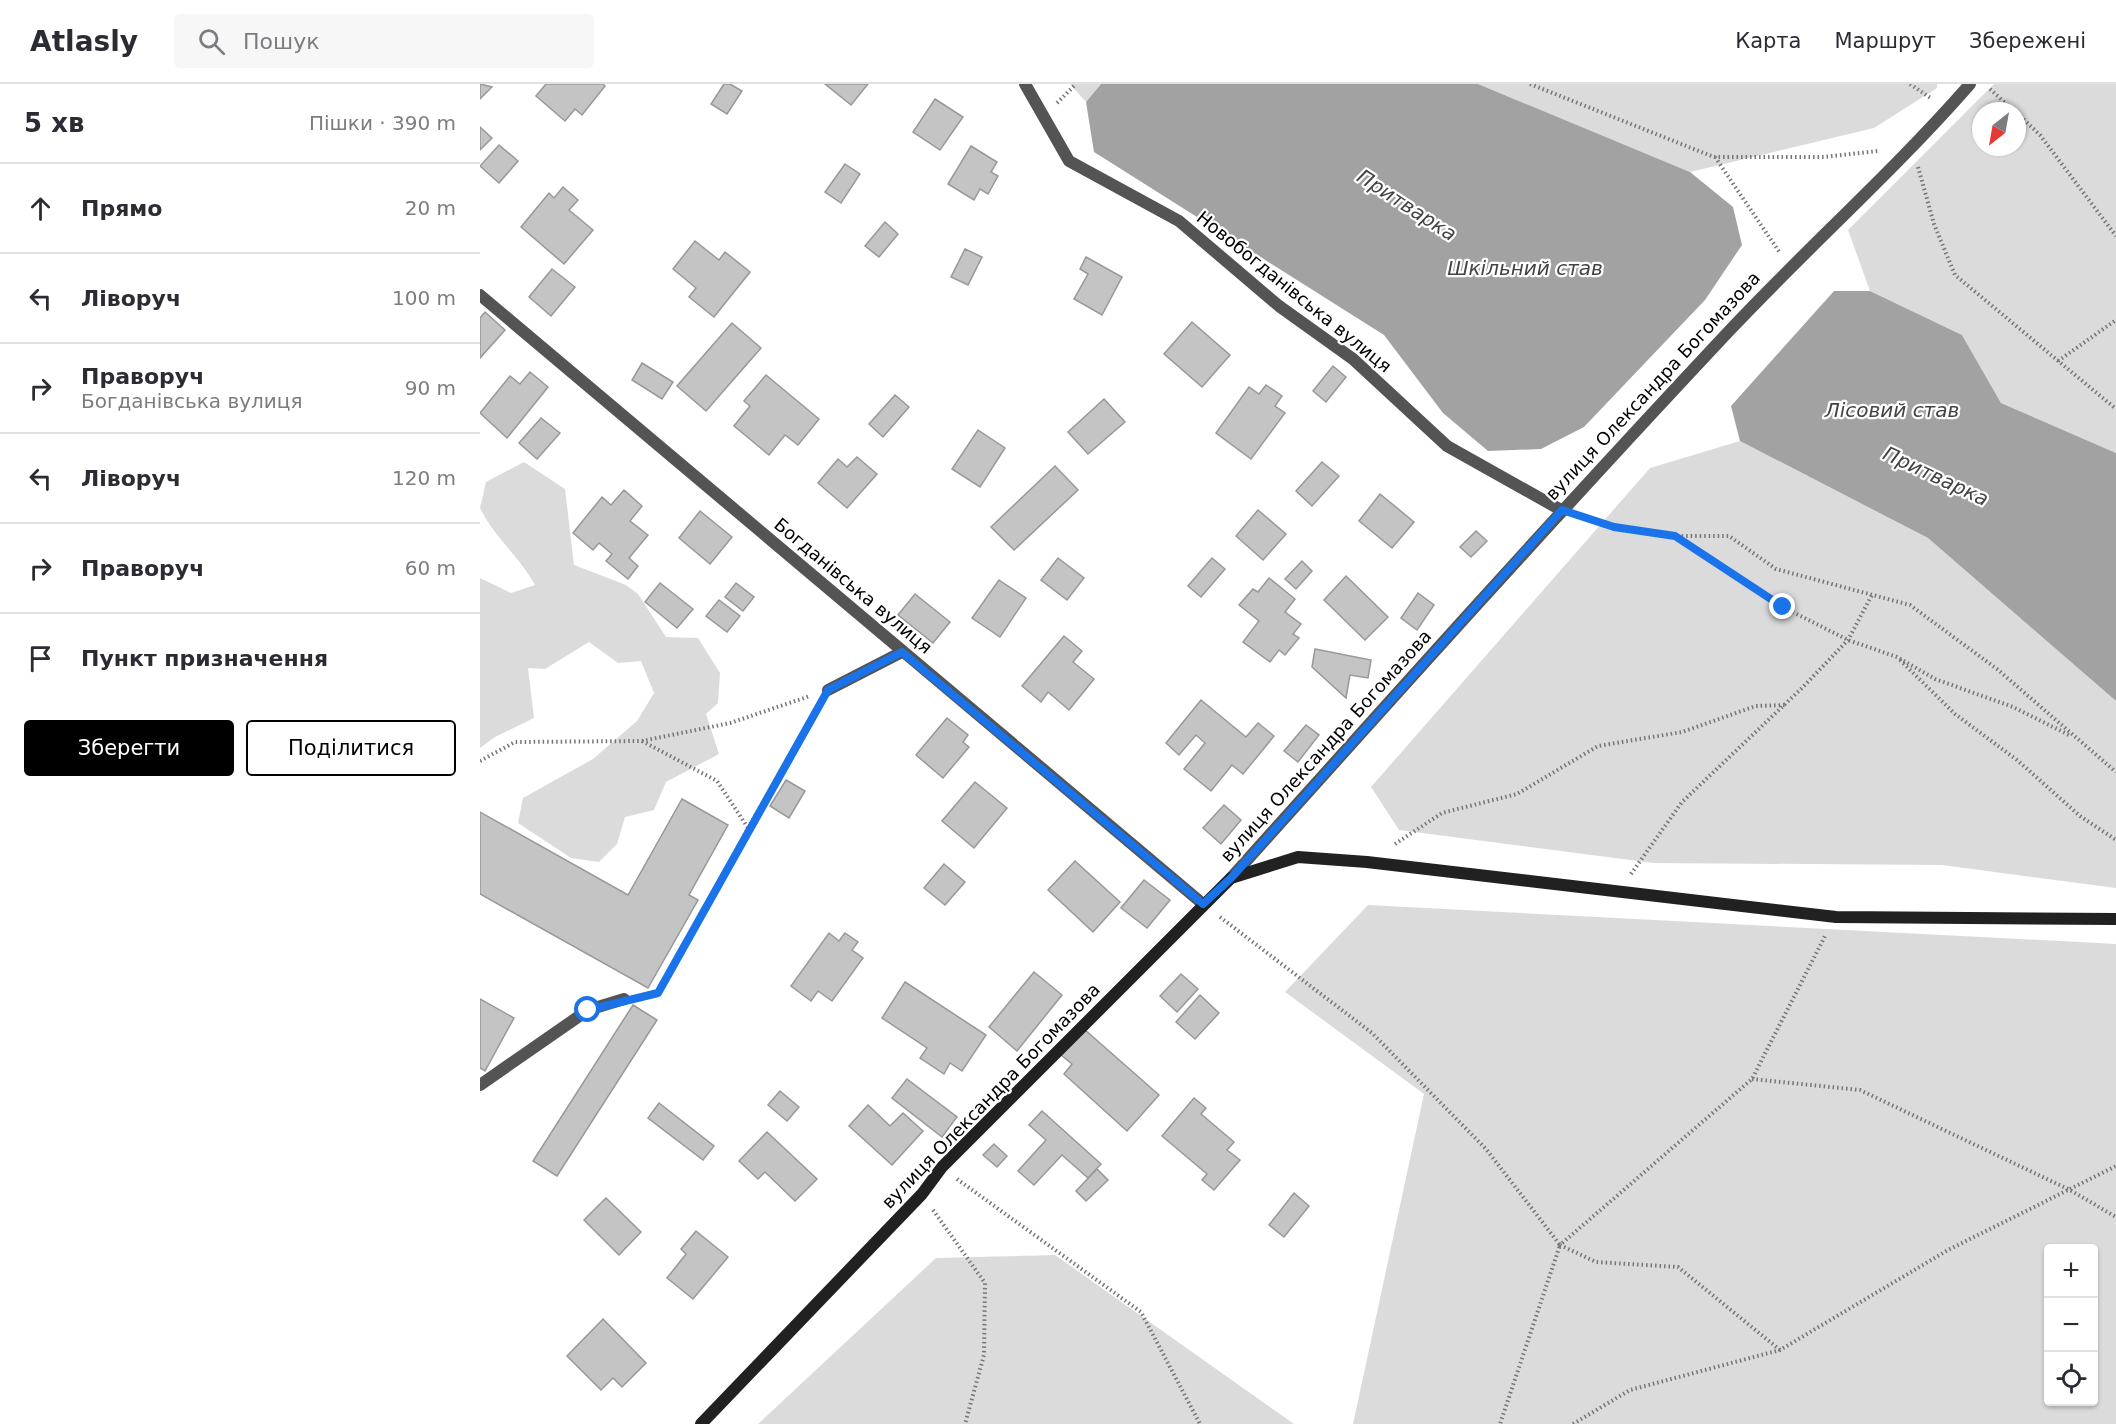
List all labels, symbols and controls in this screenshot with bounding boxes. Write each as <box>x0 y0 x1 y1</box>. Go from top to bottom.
search box <box>174 14 594 68</box>
text: Atlasly <box>30 25 138 58</box>
icon: search <box>195 25 228 58</box>
text: Пошук <box>243 29 320 54</box>
text: Карта <box>1735 29 1801 53</box>
text: Маршрут <box>1834 29 1936 53</box>
text: Збережені <box>1969 29 2086 53</box>
north arrow <box>1972 102 2026 156</box>
text: 5 хв <box>24 108 84 138</box>
text: Пішки · 390 m <box>309 111 456 135</box>
water label: Притварка <box>1353 164 1461 246</box>
icon: ahead <box>24 192 57 225</box>
text: Прямо <box>81 196 162 221</box>
text: 20 m <box>405 196 456 220</box>
street label: Новобогданівська вулиця <box>1193 207 1396 377</box>
water label: Шкільний став <box>1447 256 1603 280</box>
street label: вулиця Олександра Богомазова <box>1541 267 1764 504</box>
icon: left <box>24 282 57 315</box>
text: Ліворуч <box>81 286 181 311</box>
text: 100 m <box>392 286 456 310</box>
text: Праворуч <box>81 364 204 389</box>
icon: right <box>24 372 57 405</box>
text: 90 m <box>405 376 456 400</box>
text: Богданівська вулиця <box>81 389 303 413</box>
water label: Лісовий став <box>1824 398 1959 422</box>
water label: Притварка <box>1880 441 1992 511</box>
icon: left <box>24 462 57 495</box>
text: Ліворуч <box>81 466 181 491</box>
text: 120 m <box>392 466 456 490</box>
street label: Богданівська вулиця <box>770 514 936 658</box>
icon: right <box>24 552 57 585</box>
text: Праворуч <box>81 556 204 581</box>
text: 60 m <box>405 556 456 580</box>
route end <box>1769 593 1795 619</box>
street label: вулиця Олександра Богомазова <box>1216 625 1435 866</box>
icon: arrive <box>24 642 57 675</box>
text: Пункт призначення <box>81 646 328 671</box>
button: Зберегти <box>24 720 234 776</box>
button: Поділитися <box>246 720 456 776</box>
street label: вулиця Олександра Богомазова <box>877 979 1104 1213</box>
route start <box>574 996 600 1022</box>
map controls <box>2044 1244 2098 1406</box>
button: + <box>2044 1244 2098 1298</box>
button: − <box>2044 1298 2098 1352</box>
button: locate <box>2044 1352 2098 1406</box>

